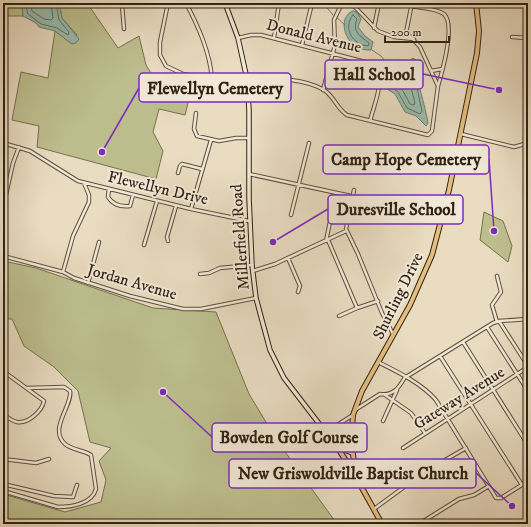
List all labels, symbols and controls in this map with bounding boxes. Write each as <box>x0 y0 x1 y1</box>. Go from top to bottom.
street label: Donald Avenue <box>264 15 364 58</box>
scale bar <box>385 18 449 44</box>
text: 200 m <box>391 25 421 40</box>
callout: Hall School <box>325 60 423 89</box>
text: Hall School <box>333 64 416 86</box>
callout: Flewellyn Cemetery <box>139 73 291 102</box>
text: Flewellyn Cemetery <box>147 78 284 100</box>
callout: Camp Hope Cemetery <box>323 145 489 174</box>
text: Camp Hope Cemetery <box>331 149 482 171</box>
street label: Flewellyn Drive <box>106 167 211 209</box>
street label: Millerfield Road <box>226 183 254 291</box>
callout: Duresville School <box>328 195 463 224</box>
text: Duresville School <box>336 199 457 221</box>
street label: Shurling Drive <box>368 249 428 343</box>
street label: Jordan Avenue <box>83 259 180 304</box>
street label: Gateway Avenue <box>410 362 509 434</box>
callout: Bowden Golf Course <box>212 423 367 452</box>
text: Bowden Golf Course <box>220 427 358 449</box>
callout: New Griswoldville Baptist Church <box>229 459 476 488</box>
text: New Griswoldville Baptist Church <box>238 463 468 485</box>

